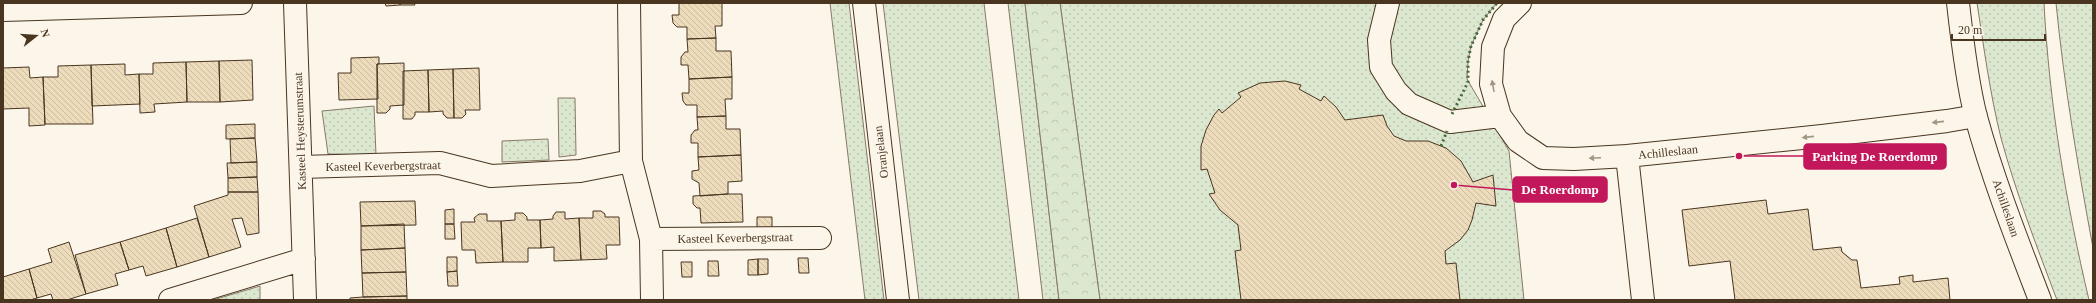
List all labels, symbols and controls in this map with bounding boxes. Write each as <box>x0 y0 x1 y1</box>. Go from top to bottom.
north arrow <box>16 16 56 56</box>
scale bar <box>1952 16 2045 42</box>
text: 20 m <box>1958 23 1983 37</box>
text: N <box>39 28 52 39</box>
street label: Kasteel Heysterumstraat <box>291 71 309 190</box>
one-way arrow <box>1490 80 1496 92</box>
one-way arrow <box>1931 119 1944 125</box>
street label: Oranjelaan <box>871 125 891 179</box>
one-way arrow <box>1802 134 1814 140</box>
street label: Achilleslaan <box>1637 142 1699 162</box>
callout: Parking De Roerdomp <box>1804 144 1946 169</box>
text: Parking De Roerdomp <box>1812 149 1938 164</box>
one-way arrow <box>1588 155 1601 161</box>
street label: Kasteel Keverbergstraat <box>325 158 441 174</box>
callout: De Roerdomp <box>1513 177 1607 202</box>
street label: Achilleslaan <box>1990 177 2022 239</box>
text: De Roerdomp <box>1521 182 1599 197</box>
street label: Kasteel Keverbergstraat <box>677 230 793 246</box>

